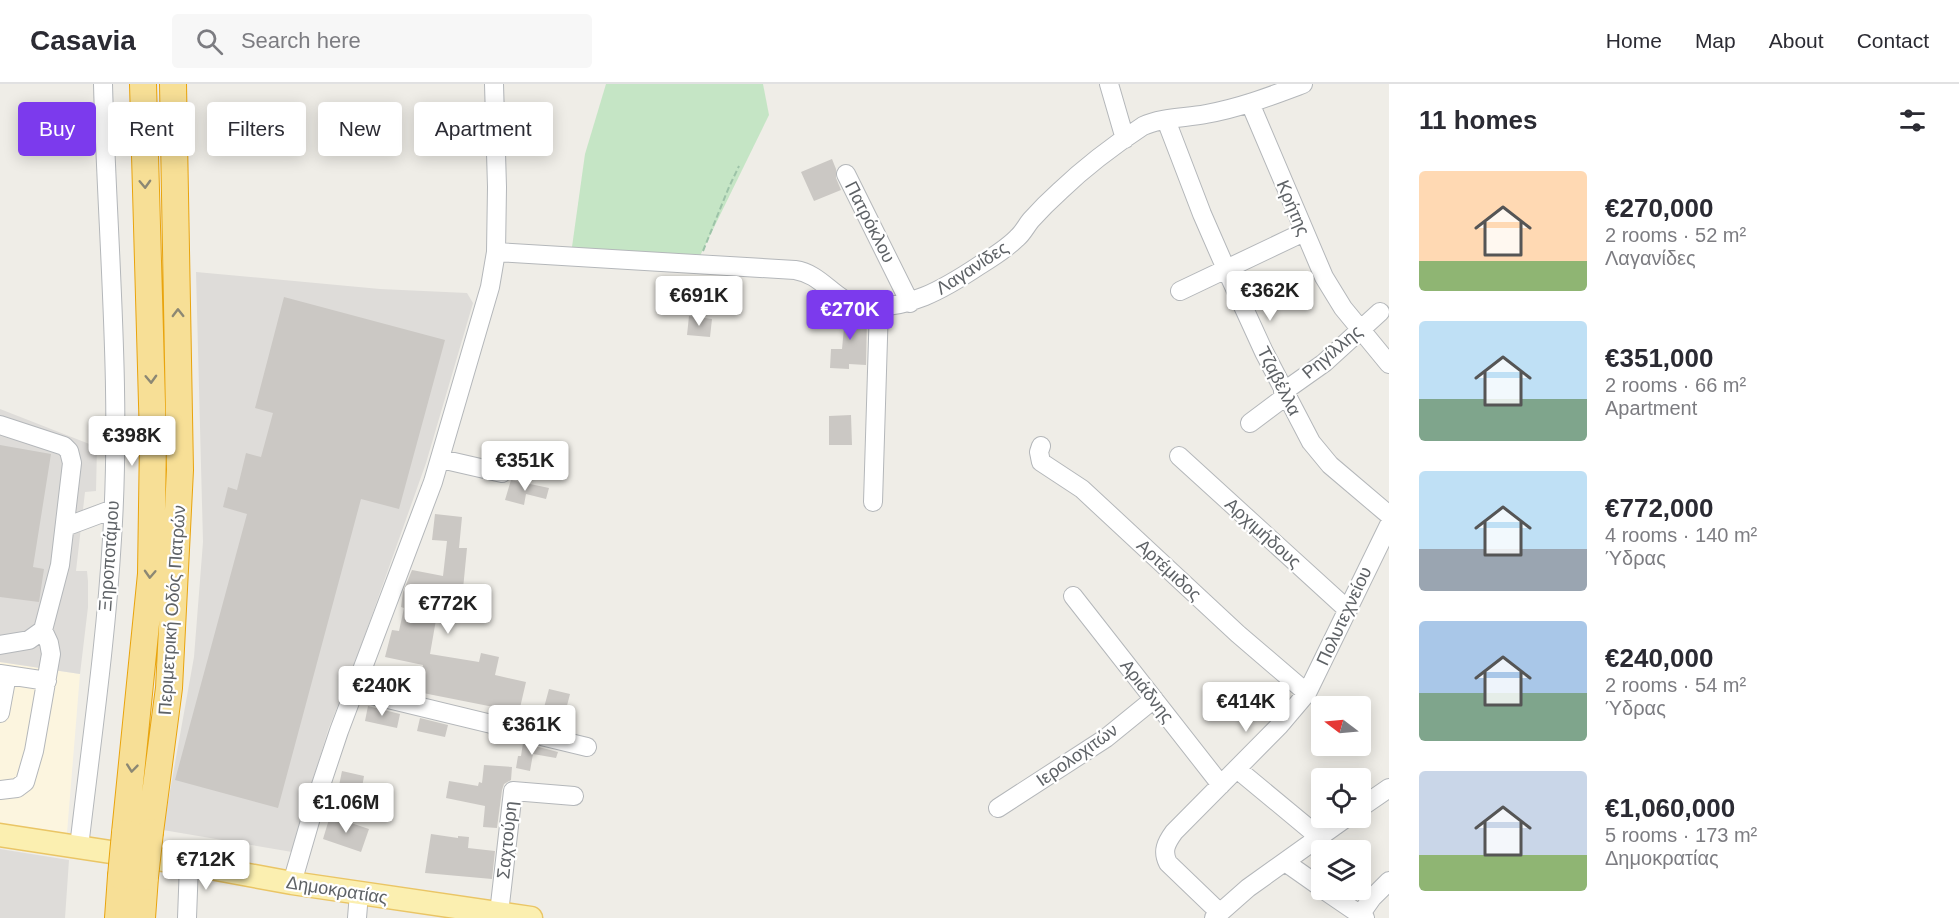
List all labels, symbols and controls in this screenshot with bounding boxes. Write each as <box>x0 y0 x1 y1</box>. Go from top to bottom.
search box <box>172 14 592 68</box>
text: Casavia <box>30 25 136 56</box>
icon: search <box>193 25 226 58</box>
text: Search here <box>241 28 361 53</box>
text: Home <box>1606 29 1662 52</box>
text: Map <box>1695 29 1736 52</box>
text: About <box>1769 29 1824 52</box>
text: Contact <box>1857 29 1929 52</box>
chip: Buy <box>18 102 96 156</box>
chip: Rent <box>108 102 195 156</box>
chip: Filters <box>207 102 306 156</box>
chip: New <box>318 102 402 156</box>
chip: Apartment <box>414 102 553 156</box>
icon: filters <box>1896 104 1929 137</box>
text: 11 homes <box>1419 105 1538 135</box>
street label: Κρήτης <box>1272 177 1314 239</box>
street label: Πατρόκλου <box>841 178 899 266</box>
one-way arrow <box>139 180 152 189</box>
text: €270,000 <box>1605 193 1713 223</box>
icon: home <box>1467 195 1539 267</box>
text: 2 rooms · 52 m² <box>1605 224 1746 246</box>
street label: Λαγανίδες <box>932 237 1012 299</box>
text: Λαγανίδες <box>1605 247 1696 269</box>
pin: €362K <box>1228 271 1312 322</box>
pin: €691K <box>657 276 741 327</box>
text: €362K <box>1241 279 1299 301</box>
text: €691K <box>670 284 728 306</box>
pin: €270K <box>808 290 892 341</box>
text: €270K <box>821 298 879 320</box>
one-way arrow <box>172 309 184 318</box>
street label: Ρηγίλλης <box>1298 321 1366 383</box>
street label: Τζαβέλλα <box>1253 343 1305 419</box>
text: €351,000 <box>1605 343 1713 373</box>
icon: home <box>1467 345 1539 417</box>
text: 2 rooms · 66 m² <box>1605 374 1746 396</box>
one-way arrow <box>145 375 157 384</box>
text: Apartment <box>1605 397 1697 419</box>
pin: €398K <box>90 416 174 467</box>
text: €398K <box>103 424 161 446</box>
pin: €351K <box>483 441 567 492</box>
text: €351K <box>496 449 554 471</box>
text: €772,000 <box>1605 493 1713 523</box>
street label: Αρχιμήδους <box>1221 494 1305 572</box>
icon: home <box>1467 495 1539 567</box>
street label: Ξηροποτάμου <box>95 500 123 612</box>
street label: Περιμετρική Οδός Πατρών <box>155 504 189 716</box>
text: 4 rooms · 140 m² <box>1605 524 1757 546</box>
street label: Αρτέμιδος <box>1133 535 1205 605</box>
text: Ύδρας <box>1605 547 1666 569</box>
street label: Πολυτεχνείου <box>1312 563 1376 669</box>
one-way arrow <box>144 570 157 579</box>
pin: €772K <box>406 584 490 635</box>
text: €772K <box>419 592 477 614</box>
text: €240,000 <box>1605 643 1713 673</box>
icon: home <box>1467 645 1539 717</box>
street label: Αριάδνης <box>1116 656 1178 727</box>
pin: €240K <box>340 666 424 717</box>
text: €240K <box>353 674 411 696</box>
text: 2 rooms · 54 m² <box>1605 674 1746 696</box>
pin: €414K <box>1204 682 1288 733</box>
text: €414K <box>1217 690 1275 712</box>
north arrow <box>1311 696 1371 756</box>
map controls <box>1311 696 1371 900</box>
text: Ύδρας <box>1605 697 1666 719</box>
pin: €361K <box>490 705 574 756</box>
text: €361K <box>503 713 561 735</box>
street label: Ιερολοχιτών <box>1033 720 1121 790</box>
one-way arrow <box>126 764 139 773</box>
button: locate <box>1311 768 1371 828</box>
pin: €1.06M <box>297 783 395 834</box>
text: €1.06M <box>313 791 379 813</box>
text: €1,060,000 <box>1605 793 1735 823</box>
icon: home <box>1467 795 1539 867</box>
street label: Σαχτούρη <box>493 800 521 880</box>
text: 5 rooms · 173 m² <box>1605 824 1757 846</box>
pin: €712K <box>164 840 248 891</box>
button: layers <box>1311 840 1371 900</box>
text: Δημοκρατίας <box>1605 847 1719 869</box>
text: €712K <box>177 848 235 870</box>
street label: Δημοκρατίας <box>285 872 389 908</box>

